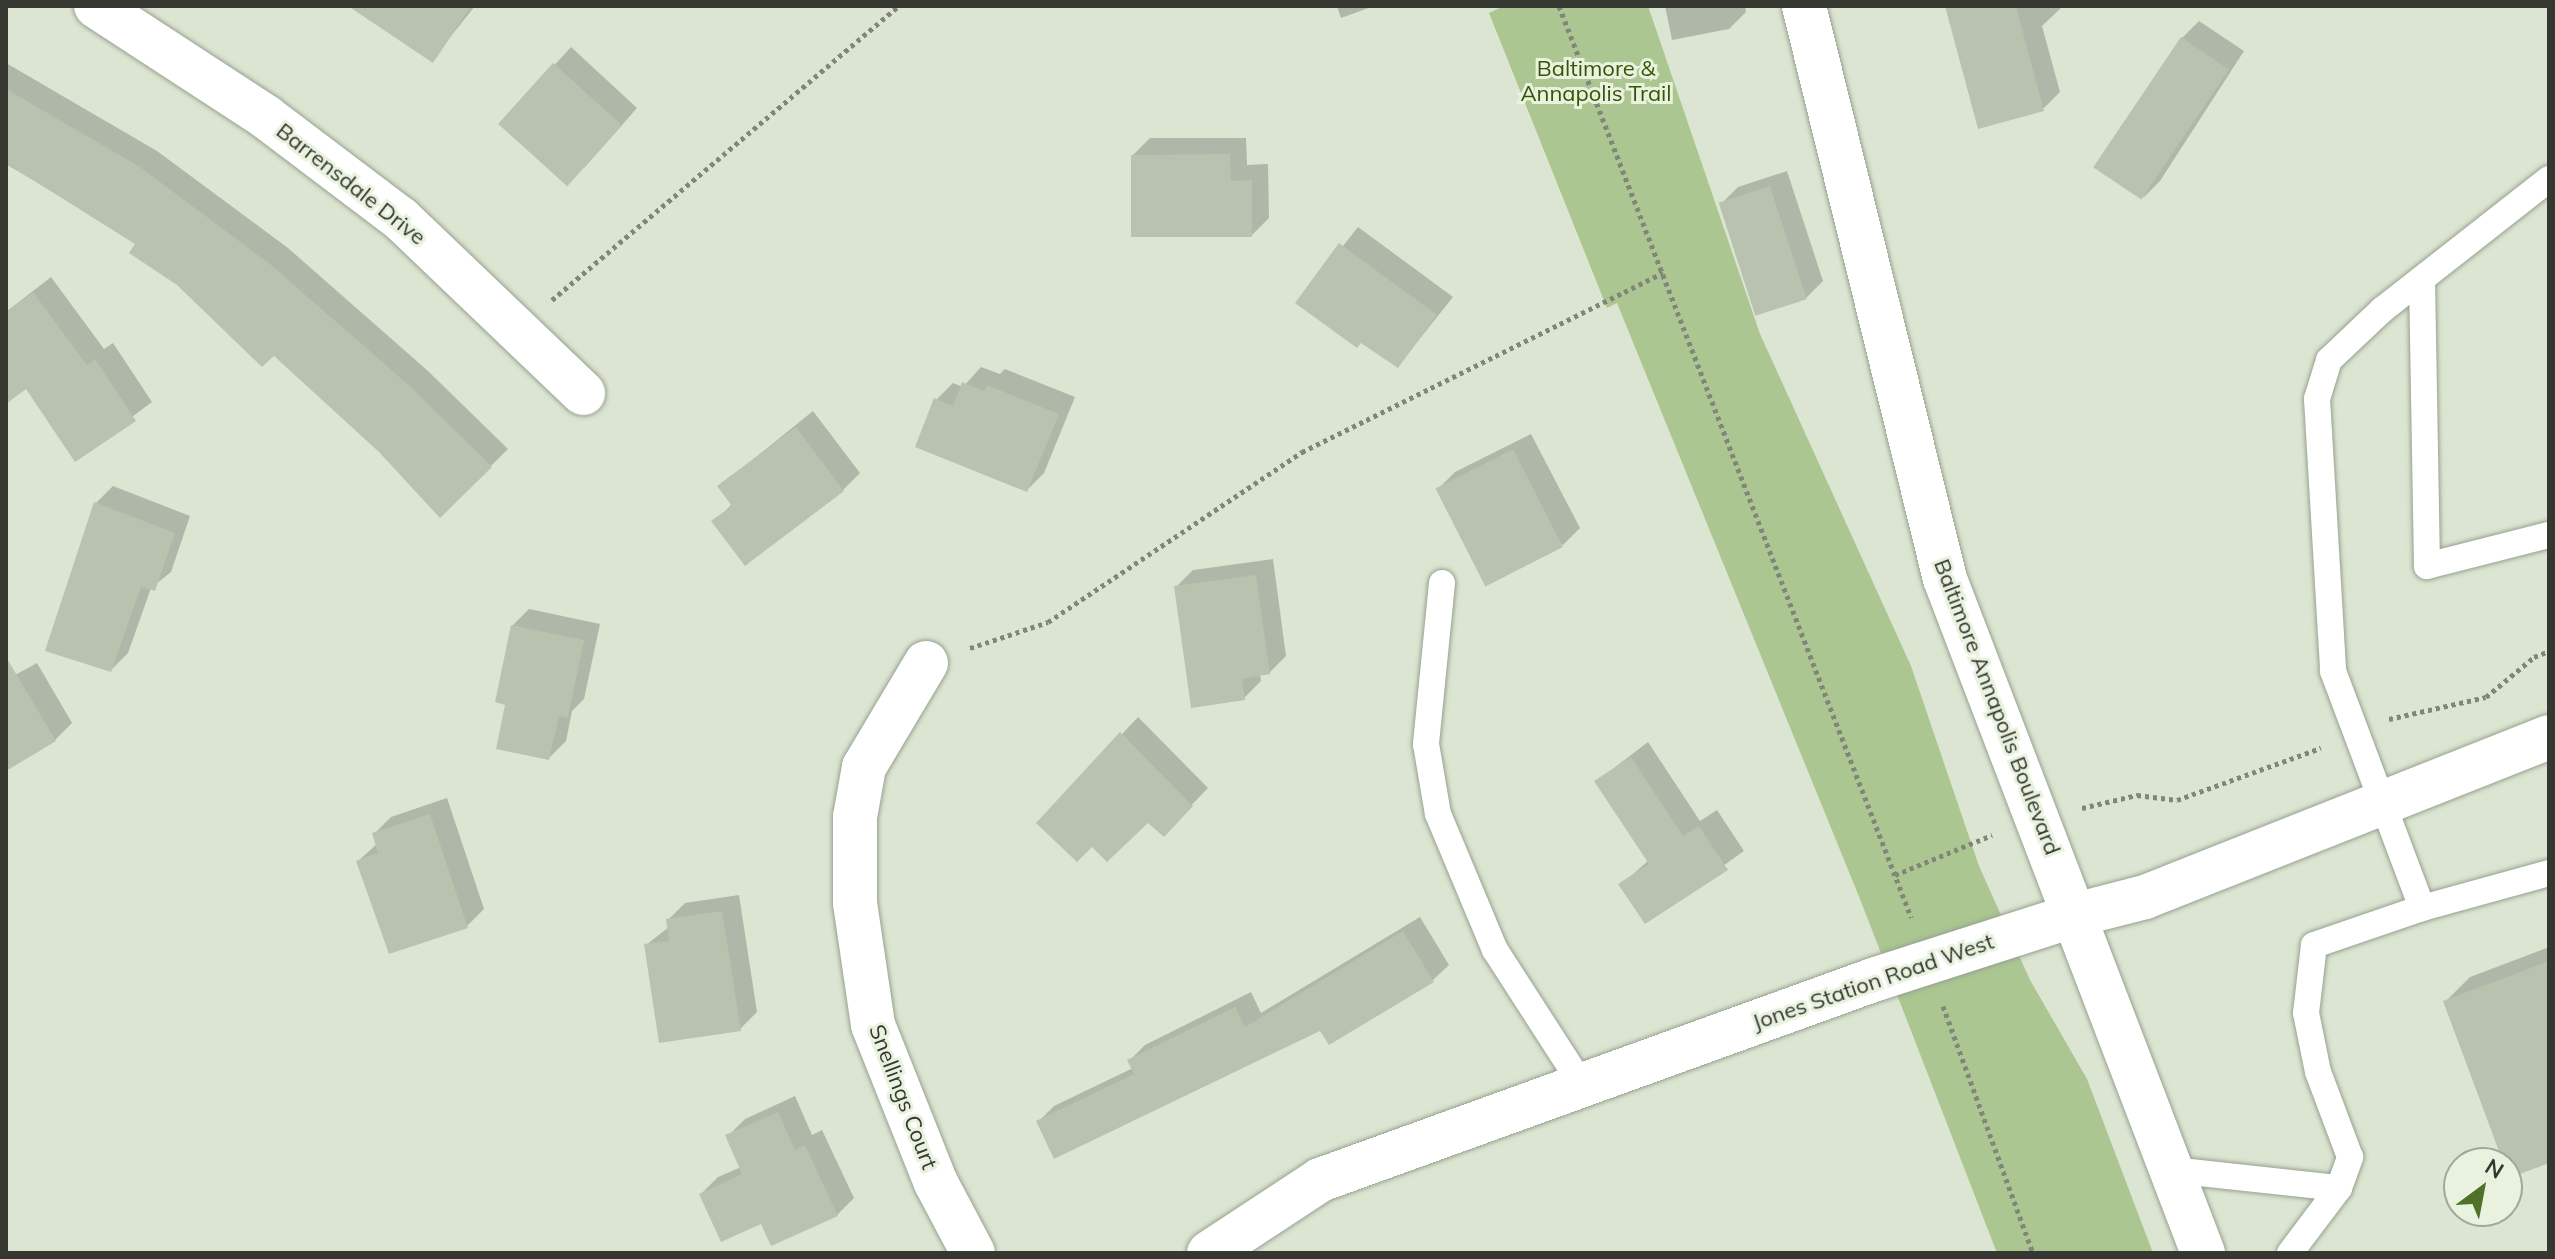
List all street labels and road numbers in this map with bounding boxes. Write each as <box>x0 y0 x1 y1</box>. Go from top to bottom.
street label: Barrensdale Drive <box>271 117 431 251</box>
street label: Baltimore Annapolis Boulevard <box>1928 555 2066 859</box>
street label: Jones Station Road West <box>1749 928 1997 1036</box>
street label: Snellings Court <box>863 1021 943 1173</box>

